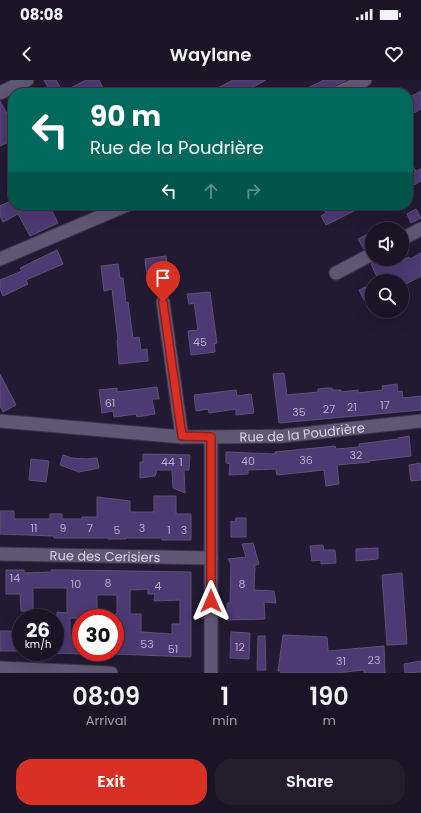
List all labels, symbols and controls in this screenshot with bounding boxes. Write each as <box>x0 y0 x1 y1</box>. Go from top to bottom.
text: 08:08 <box>20 4 63 25</box>
text: Waylane <box>170 42 251 67</box>
icon: back <box>16 43 38 65</box>
icon: heart <box>383 43 405 65</box>
text: 90 m <box>90 97 161 136</box>
icon: left <box>24 104 76 156</box>
text: Rue de la Poudrière <box>90 135 264 160</box>
icon: left <box>158 180 180 202</box>
icon: ahead <box>200 180 222 202</box>
icon: right <box>242 180 264 202</box>
map controls <box>365 222 409 318</box>
button: sound <box>365 222 409 266</box>
pin <box>146 261 180 302</box>
icon: arrive <box>152 267 174 289</box>
button: search <box>365 274 409 318</box>
house number: 45 <box>193 334 207 350</box>
house number: 61 <box>105 395 115 411</box>
house number: 17 <box>380 397 390 413</box>
house number: 21 <box>347 399 357 415</box>
house number: 27 <box>323 401 335 417</box>
house number: 35 <box>292 404 306 420</box>
street label: Rue de la Poudrière <box>239 418 366 447</box>
house number: 32 <box>350 447 362 463</box>
house number: 36 <box>299 452 313 468</box>
house number: 40 <box>241 453 255 469</box>
house number: 44 <box>161 454 175 470</box>
house number: 1 <box>179 454 183 470</box>
house number: 11 <box>30 520 38 536</box>
house number: 9 <box>60 520 67 536</box>
house number: 7 <box>87 520 93 536</box>
house number: 3 <box>139 520 145 536</box>
house number: 5 <box>114 522 121 538</box>
house number: 1 <box>167 522 171 538</box>
house number: 3 <box>181 522 187 538</box>
street label: Rue des Cerisiers <box>49 546 161 567</box>
house number: 14 <box>10 570 20 586</box>
house number: 8 <box>105 575 112 591</box>
house number: 10 <box>71 576 81 592</box>
house number: 8 <box>239 576 246 592</box>
house number: 4 <box>155 578 162 594</box>
position arrow <box>190 580 232 622</box>
speed limit sign: 30 <box>72 609 124 661</box>
text: 26 <box>26 616 50 644</box>
house number: 53 <box>140 636 154 652</box>
text: km/h <box>25 637 51 652</box>
house number: 12 <box>235 639 245 655</box>
house number: 51 <box>168 641 178 657</box>
house number: 23 <box>368 652 380 668</box>
house number: 31 <box>336 653 346 669</box>
text: 08:09 <box>72 680 140 713</box>
text: 1 <box>220 680 229 713</box>
text: 190 <box>310 680 349 713</box>
text: Arrival <box>86 711 127 730</box>
text: min <box>212 711 237 730</box>
text: m <box>322 711 336 730</box>
button: Exit <box>16 759 207 805</box>
button: Share <box>215 759 405 805</box>

